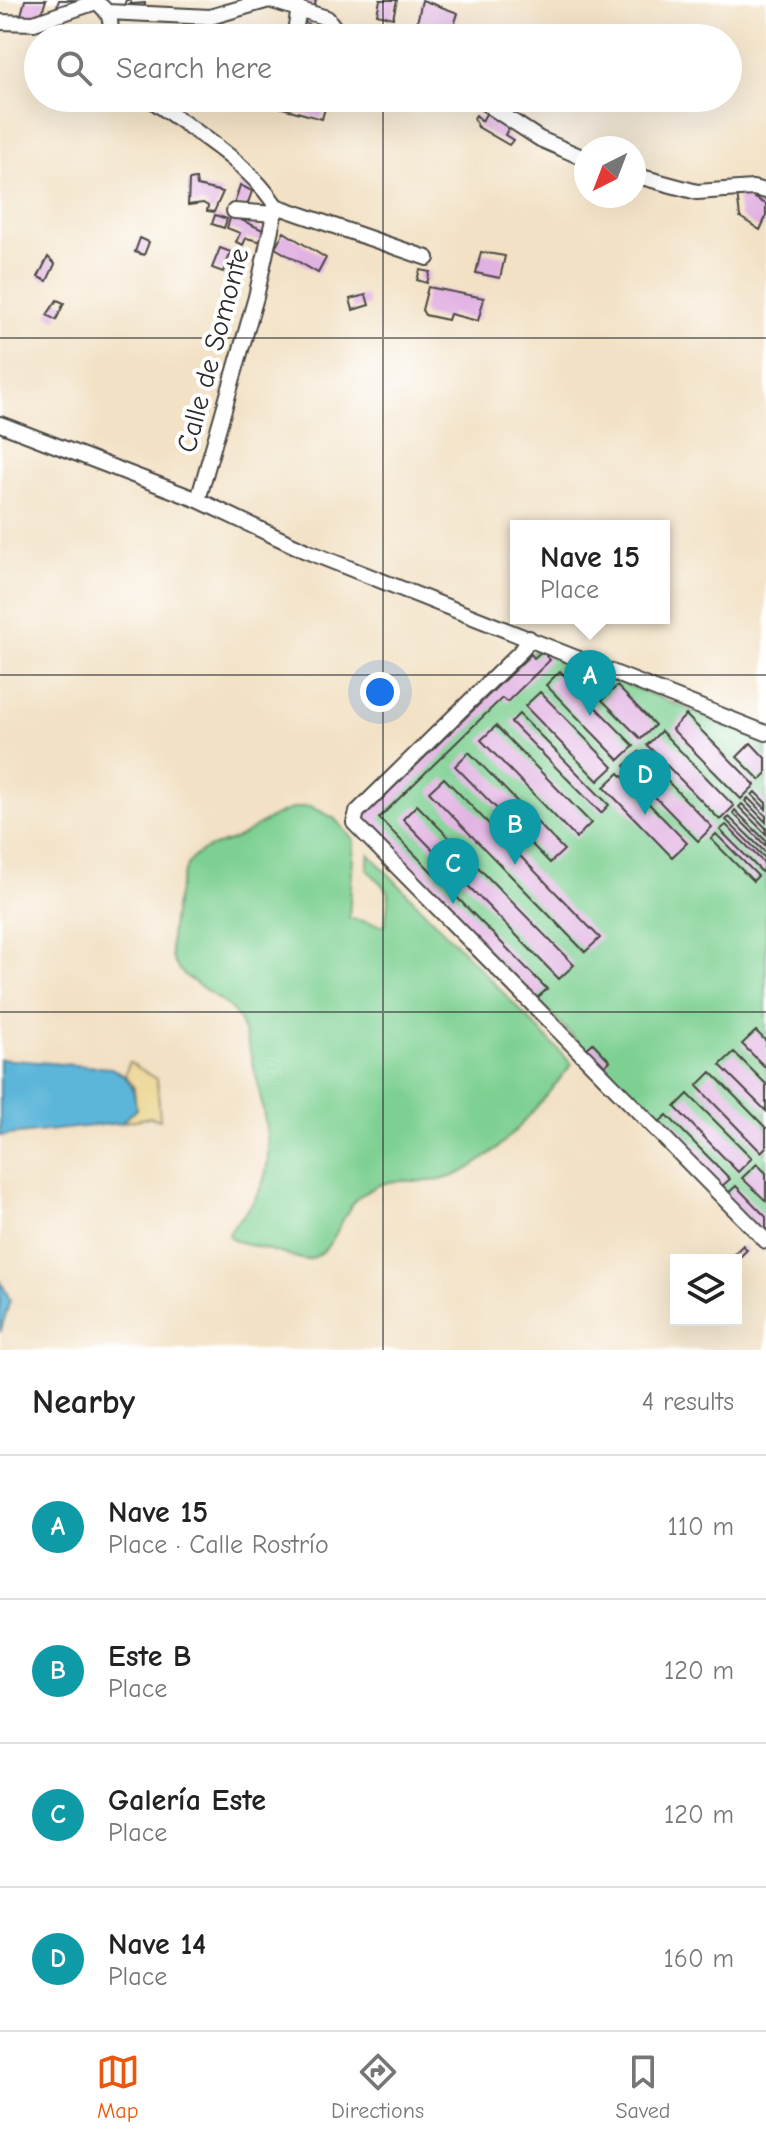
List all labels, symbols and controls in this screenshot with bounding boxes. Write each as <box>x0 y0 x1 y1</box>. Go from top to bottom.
search box <box>24 24 742 112</box>
icon: search <box>52 46 96 90</box>
text: Search here <box>116 51 272 86</box>
north arrow <box>574 136 646 208</box>
street label: Calle de Somonte <box>170 244 256 456</box>
popup <box>510 520 670 624</box>
text: Nave 15 <box>540 540 640 575</box>
text: Place <box>540 575 599 605</box>
pin: A <box>564 650 616 716</box>
your location <box>360 672 400 712</box>
pin: D <box>619 749 671 815</box>
pin: B <box>489 799 541 865</box>
pin: C <box>427 838 479 904</box>
map controls <box>670 1254 742 1326</box>
button: layers <box>670 1254 742 1326</box>
text: Nearby <box>32 1382 135 1422</box>
text: 4 results <box>642 1387 734 1417</box>
text: Nave 15 <box>108 1495 208 1530</box>
text: A <box>51 1512 65 1542</box>
text: 110 m <box>667 1512 734 1542</box>
text: Place · Calle Rostrío <box>108 1530 329 1560</box>
text: Este B <box>108 1639 191 1674</box>
text: B <box>50 1656 66 1686</box>
text: 120 m <box>664 1656 734 1686</box>
text: Place <box>108 1674 167 1704</box>
text: Galería Este <box>108 1783 266 1818</box>
text: C <box>50 1800 66 1830</box>
text: 120 m <box>664 1800 734 1830</box>
text: Place <box>108 1818 167 1848</box>
text: Nave 14 <box>108 1927 206 1962</box>
text: D <box>50 1944 66 1974</box>
text: 160 m <box>664 1944 734 1974</box>
text: Place <box>108 1962 167 1992</box>
tab: Map <box>96 2050 140 2124</box>
tab: Directions <box>331 2050 424 2124</box>
tab: Saved <box>615 2050 670 2124</box>

